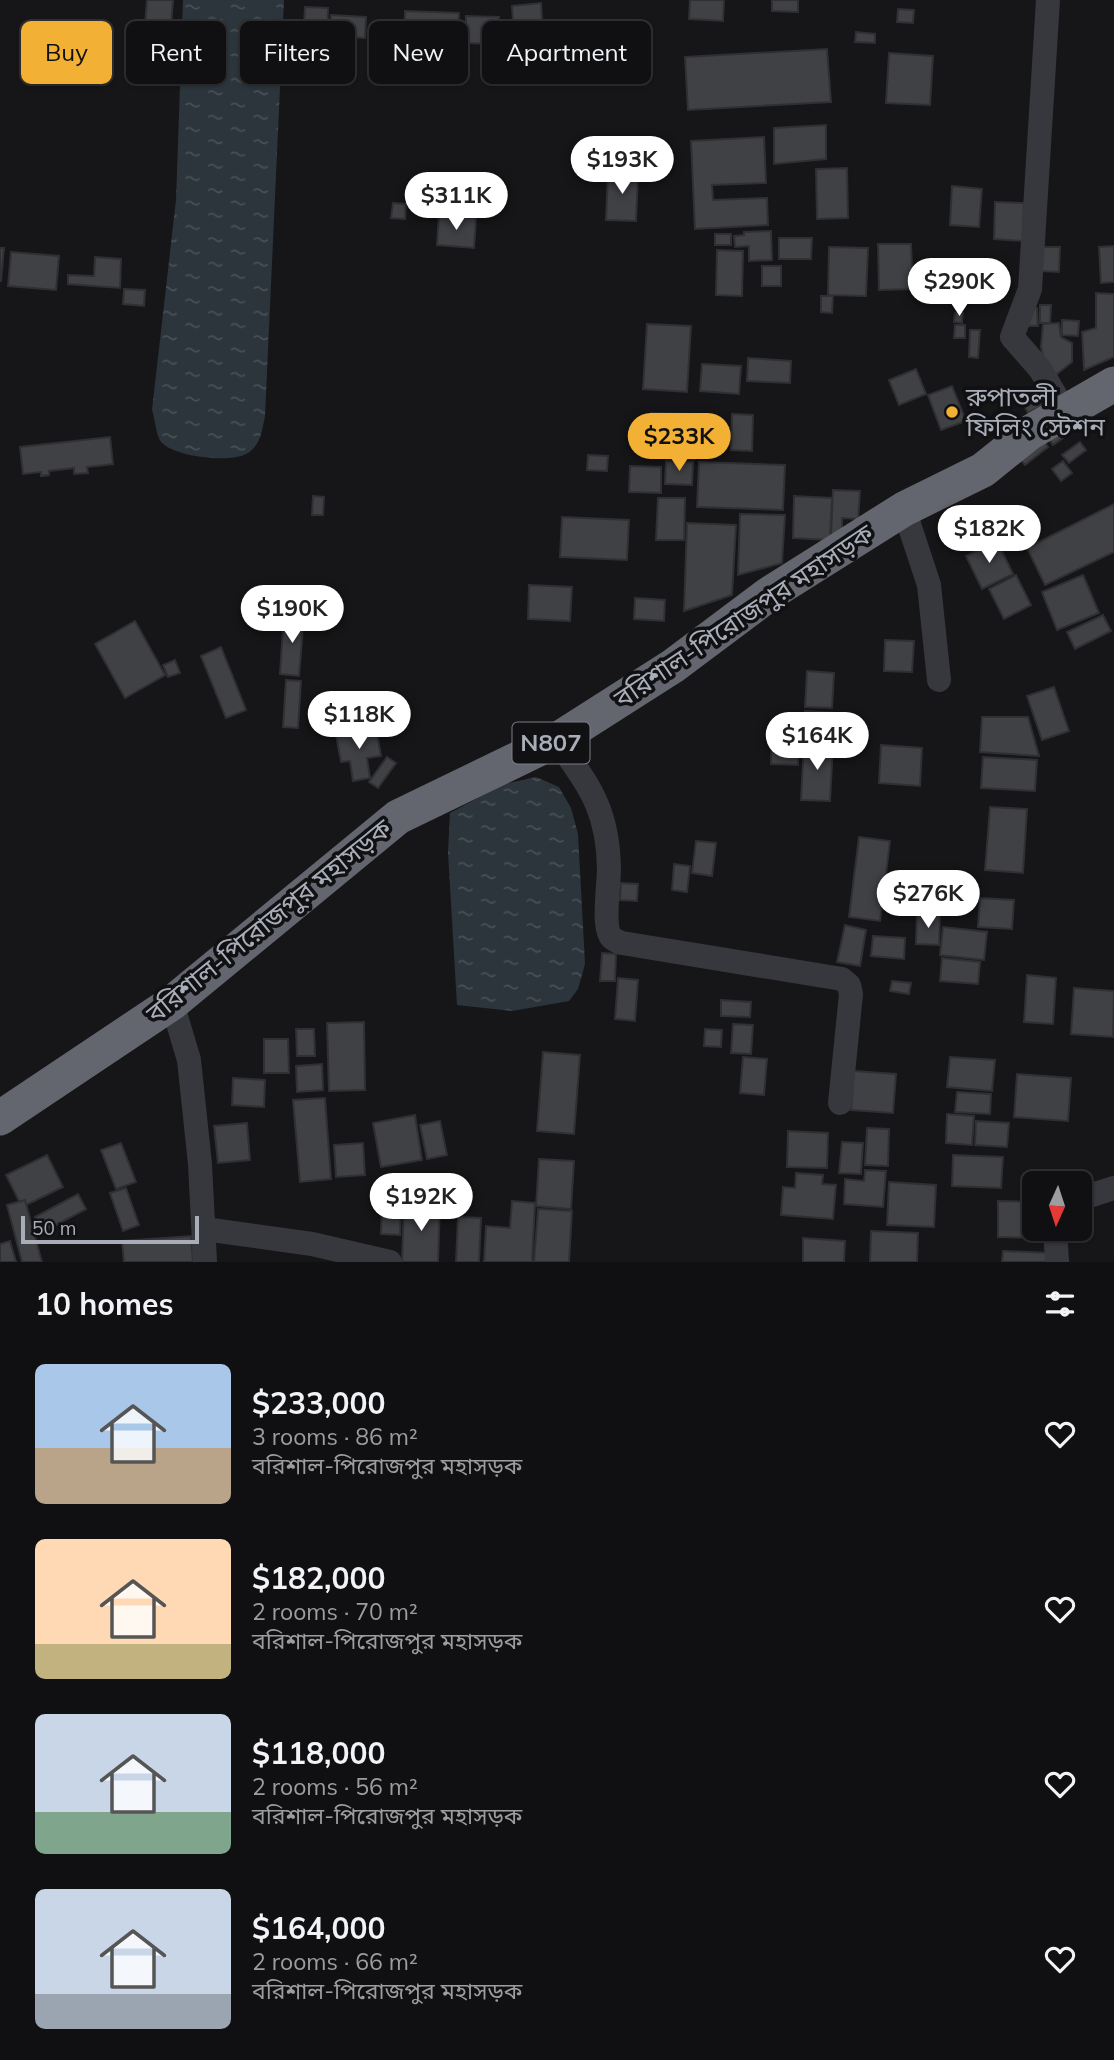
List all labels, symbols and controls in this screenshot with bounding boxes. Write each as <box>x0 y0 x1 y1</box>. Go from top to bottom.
chip: Buy <box>21 21 112 84</box>
chip: Rent <box>126 21 226 84</box>
chip: Filters <box>240 21 355 84</box>
chip: New <box>369 21 468 84</box>
chip: Apartment <box>482 21 651 84</box>
pin: $193K <box>573 136 671 196</box>
text: $193K <box>587 144 657 173</box>
pin: $311K <box>407 173 505 232</box>
text: $311K <box>421 180 491 209</box>
pin: $290K <box>910 258 1008 318</box>
text: $290K <box>924 266 994 295</box>
place label: রুপাতলী ফিলিং স্টেশন <box>965 380 1105 443</box>
marker: রুপাতলী ফিলিং স্টেশন <box>944 404 960 420</box>
pin: $233K <box>630 414 728 473</box>
text: $233K <box>644 421 714 450</box>
pin: $182K <box>940 505 1038 565</box>
text: $182K <box>954 513 1024 542</box>
street label: বরিশাল-পিরোজপুর মহাসড়ক <box>607 516 881 715</box>
pin: $190K <box>243 586 341 645</box>
text: $190K <box>257 593 327 622</box>
pin: $118K <box>310 692 408 751</box>
text: $118K <box>324 699 394 728</box>
pin: $164K <box>768 712 866 772</box>
text: $164K <box>782 720 852 749</box>
road number: N807 <box>512 722 590 764</box>
street label: বরিশাল-পিরোজপুর মহাসড়ক <box>139 811 399 1030</box>
pin: $276K <box>879 870 977 930</box>
text: $276K <box>893 878 963 907</box>
north arrow <box>1022 1171 1092 1241</box>
map controls <box>1022 1171 1092 1241</box>
pin: $192K <box>372 1174 470 1233</box>
text: $192K <box>386 1181 456 1210</box>
scale bar <box>21 1213 200 1245</box>
text: 50 m <box>32 1216 76 1240</box>
text: 10 homes <box>35 1285 174 1323</box>
icon: filters <box>1041 1285 1079 1323</box>
text: $233,000 <box>252 1384 385 1422</box>
icon: home <box>91 1392 175 1476</box>
icon: heart <box>1041 1415 1079 1453</box>
text: 3 rooms · 86 m² <box>252 1422 418 1451</box>
text: বরিশাল-পিরোজপুর মহাসড়ক <box>252 1451 522 1480</box>
text: $182,000 <box>252 1559 385 1597</box>
icon: home <box>91 1567 175 1651</box>
icon: heart <box>1041 1590 1079 1628</box>
text: 2 rooms · 70 m² <box>252 1597 418 1626</box>
text: বরিশাল-পিরোজপুর মহাসড়ক <box>252 1626 522 1655</box>
text: $118,000 <box>252 1734 385 1772</box>
icon: home <box>91 1742 175 1826</box>
icon: heart <box>1041 1765 1079 1803</box>
text: 2 rooms · 56 m² <box>252 1772 418 1801</box>
text: বরিশাল-পিরোজপুর মহাসড়ক <box>252 1801 522 1830</box>
text: $164,000 <box>252 1909 385 1947</box>
icon: home <box>91 1917 175 2001</box>
icon: heart <box>1041 1940 1079 1978</box>
text: 2 rooms · 66 m² <box>252 1947 418 1976</box>
text: বরিশাল-পিরোজপুর মহাসড়ক <box>252 1976 522 2005</box>

